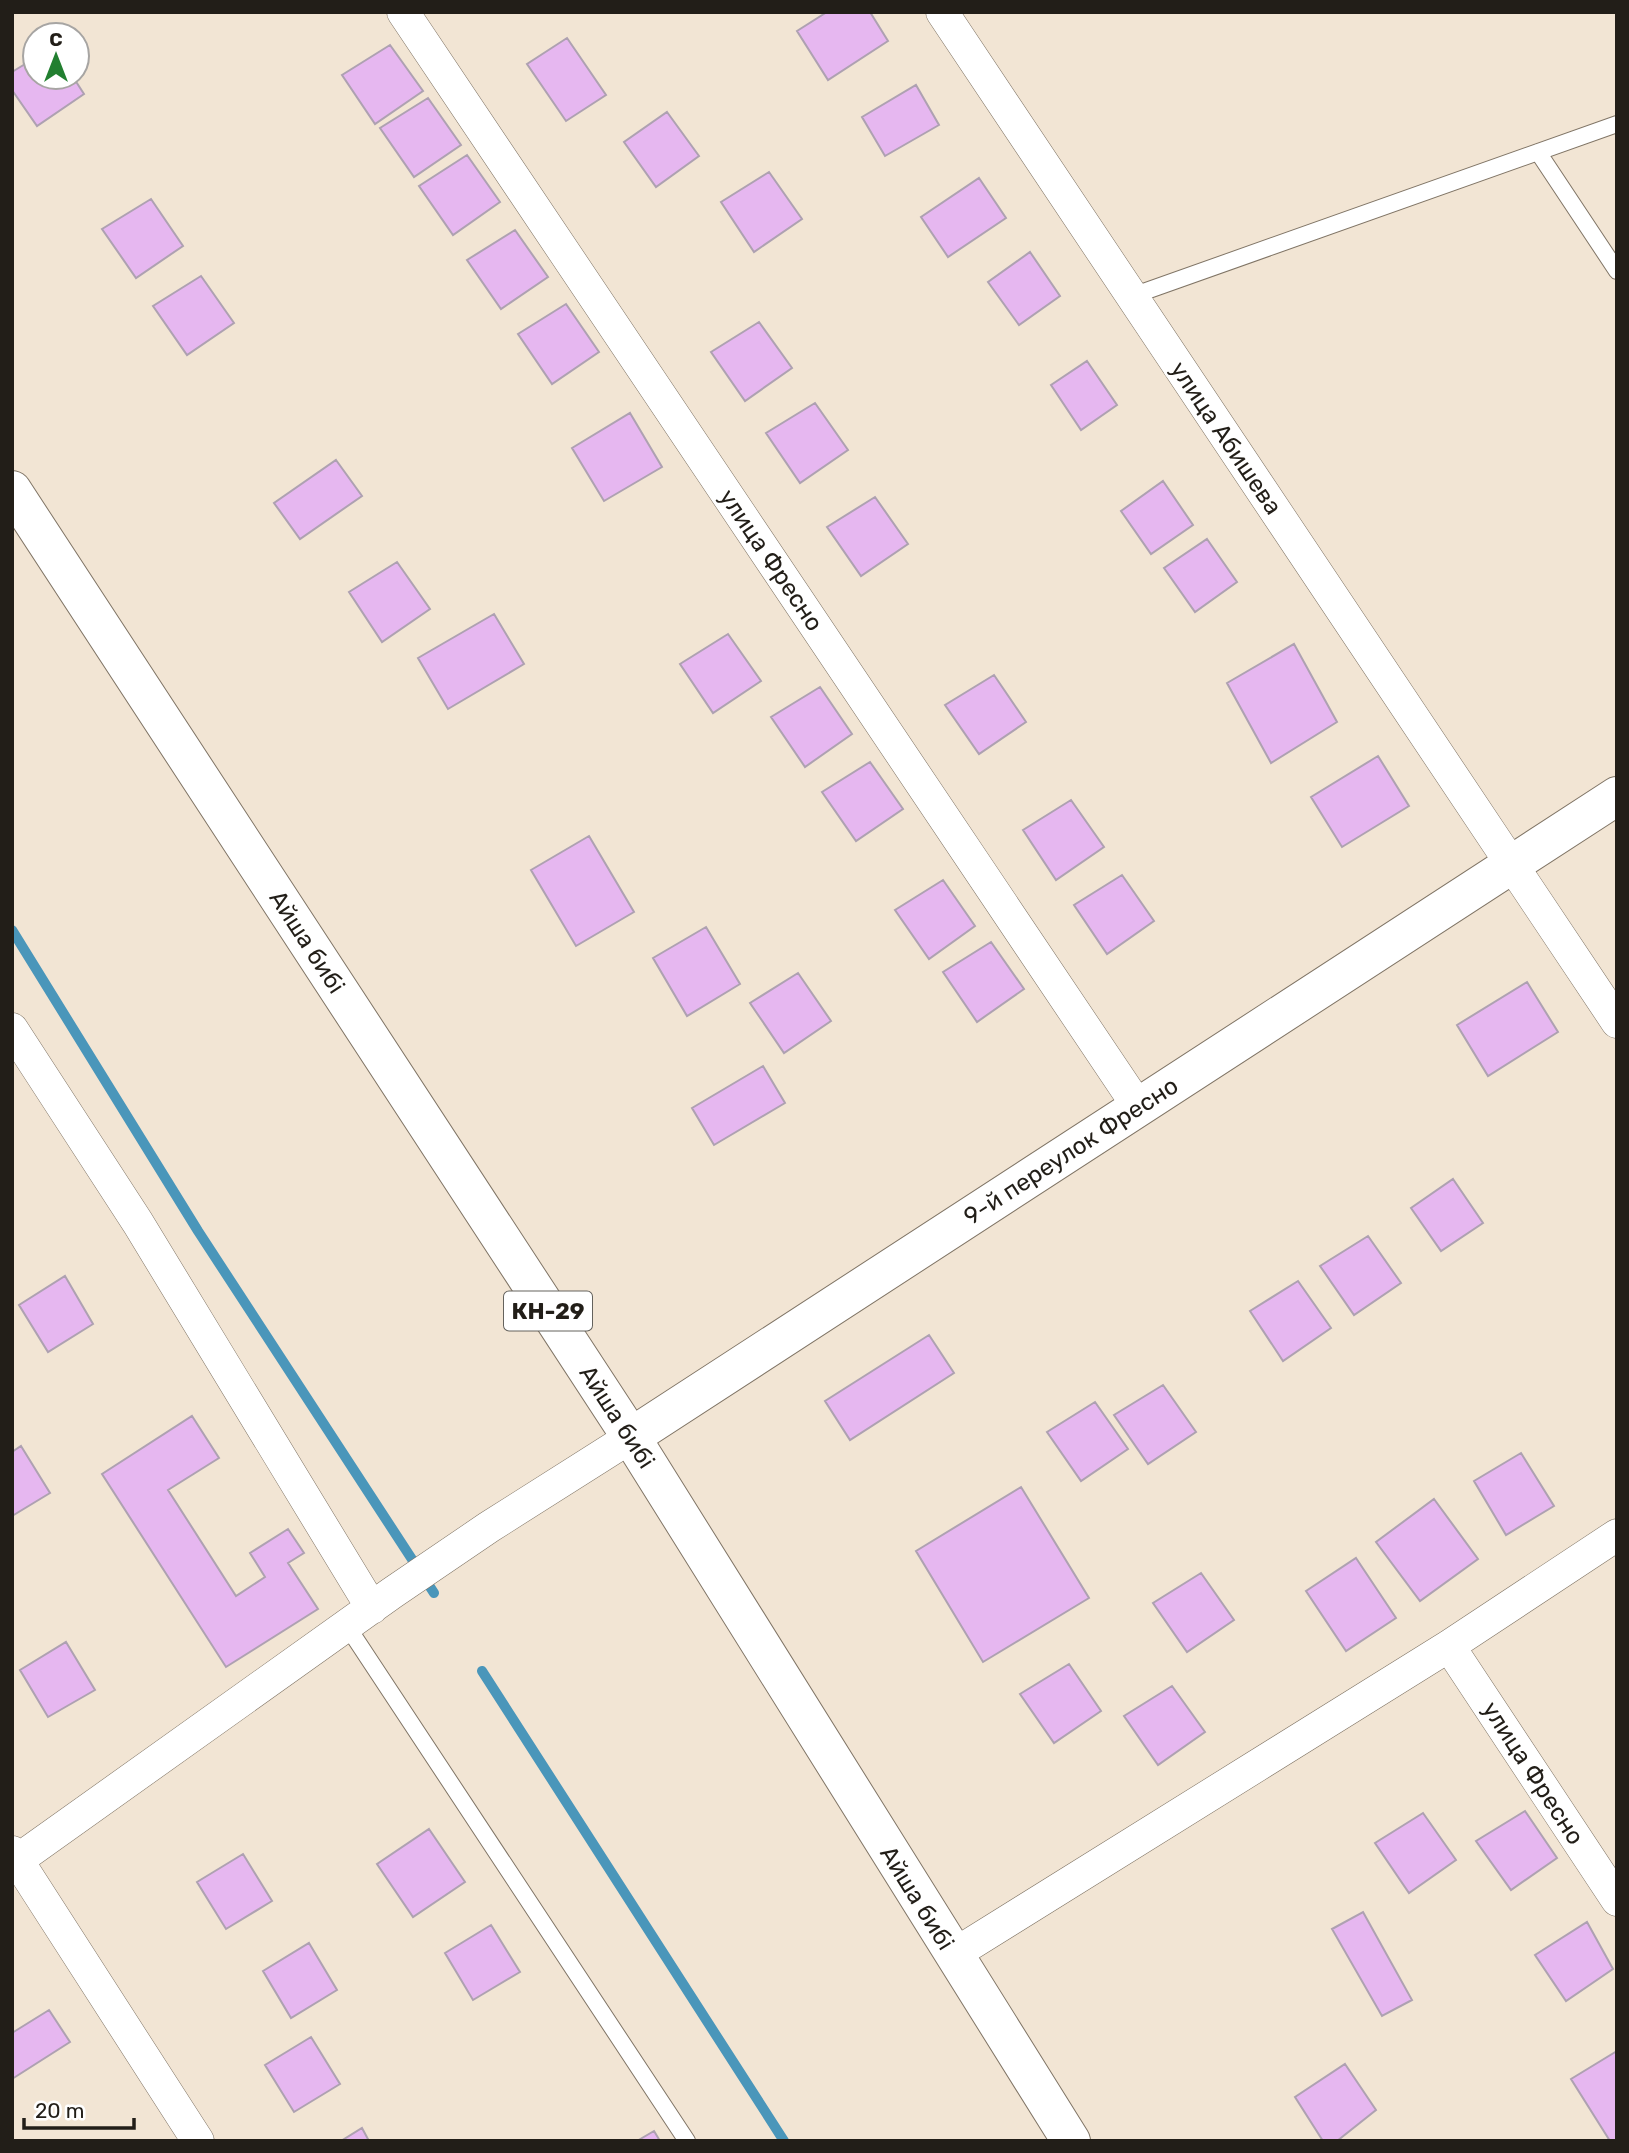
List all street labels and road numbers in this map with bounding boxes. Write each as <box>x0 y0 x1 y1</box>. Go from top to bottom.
street label: улица Абишева <box>1164 356 1288 520</box>
street label: улица Фресно <box>713 484 829 636</box>
street label: Айша бибі <box>263 885 351 999</box>
street label: 9-й переулок Фресно <box>959 1071 1183 1231</box>
road number: КН-29 <box>504 1292 592 1330</box>
street label: Айша бибі <box>573 1360 661 1474</box>
street label: улица Фресно <box>1476 1696 1590 1850</box>
street label: Айша бибі <box>874 1841 960 1955</box>

